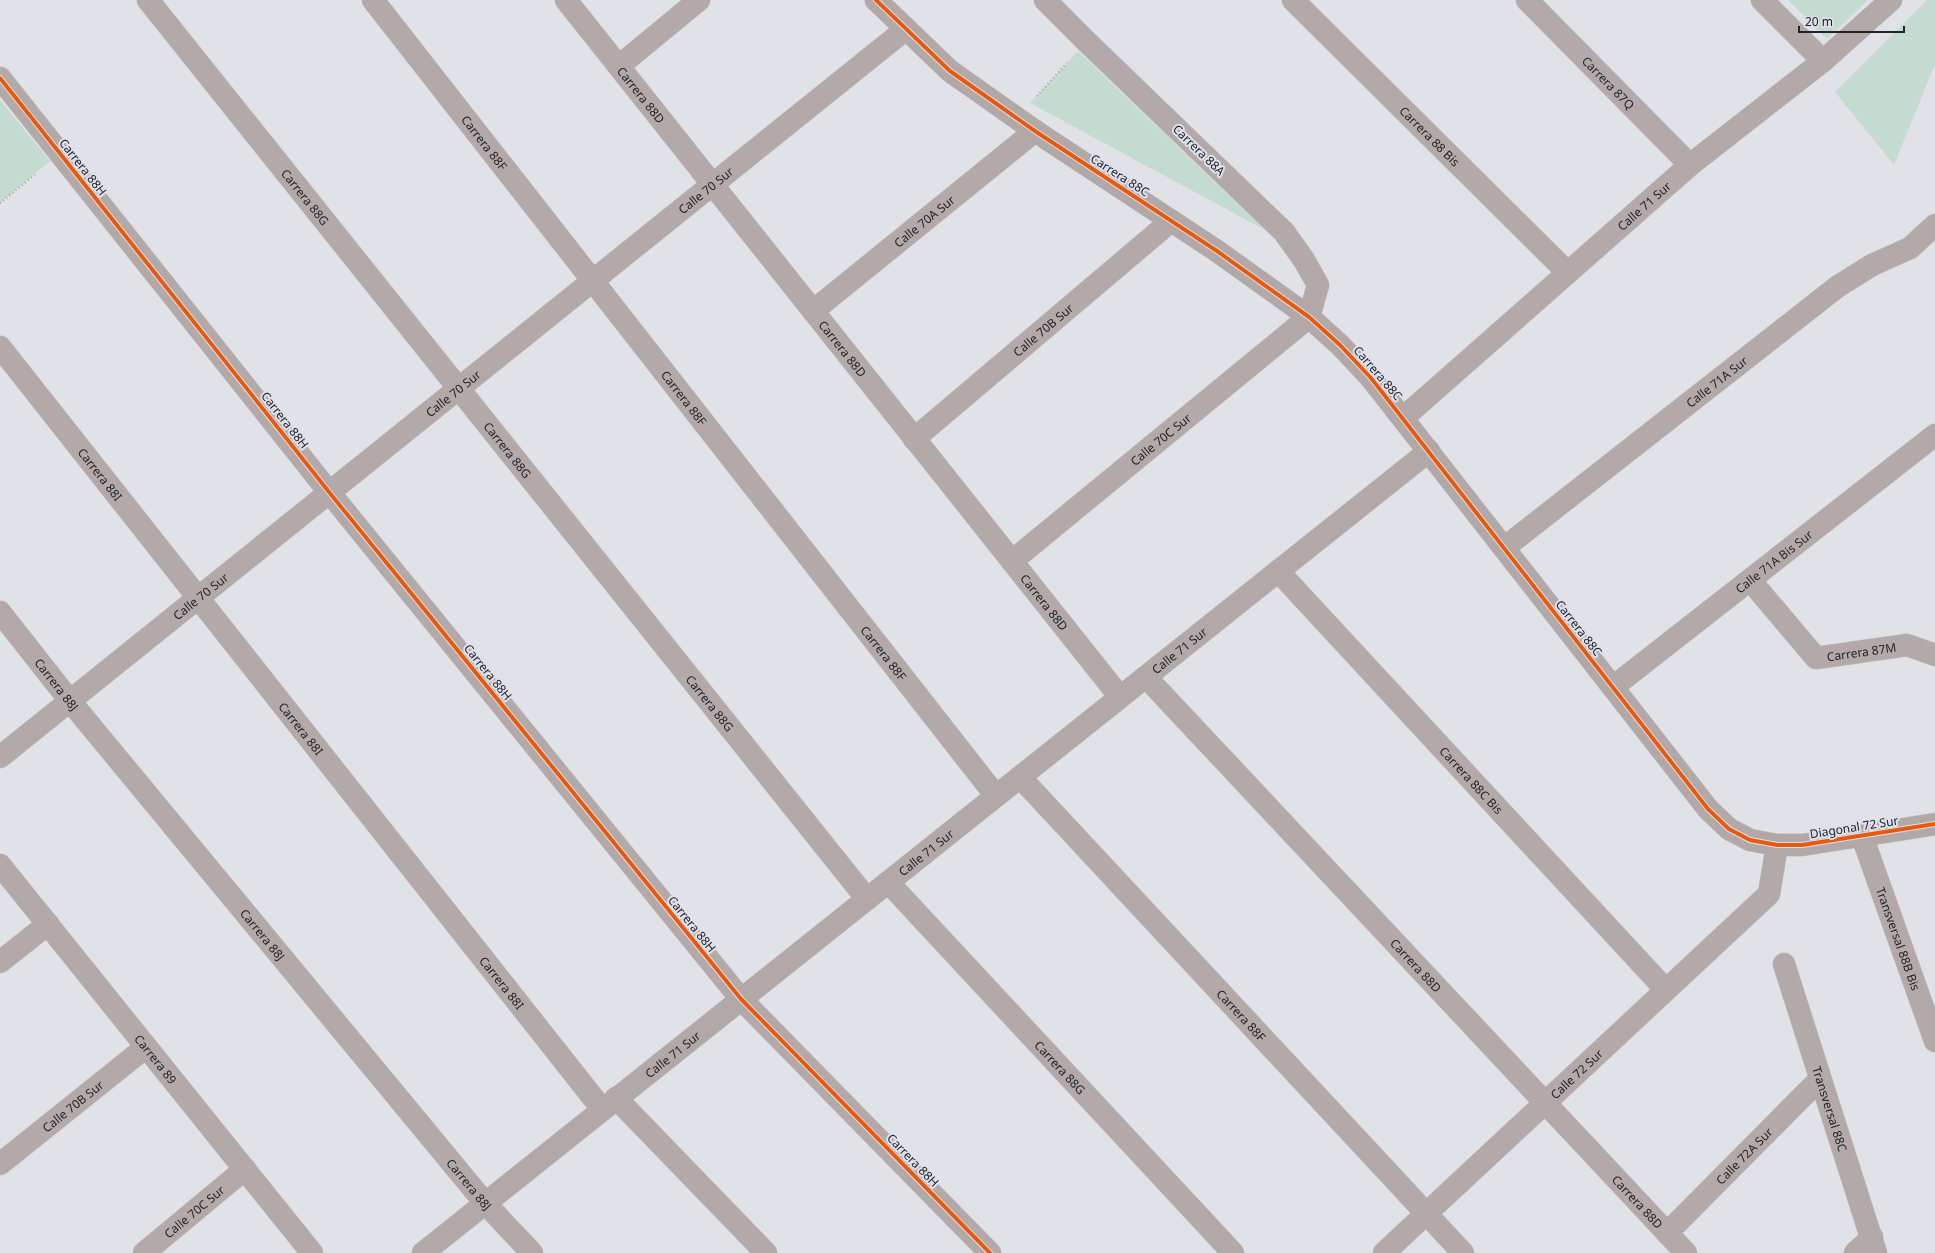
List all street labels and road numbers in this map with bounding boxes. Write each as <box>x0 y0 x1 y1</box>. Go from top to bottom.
street label: Carrera 87Q <box>1578 52 1639 113</box>
street label: Carrera 88D <box>614 63 669 127</box>
street label: Carrera 88 Bis <box>1396 102 1464 170</box>
street label: Carrera 88F <box>458 112 511 174</box>
street label: Carrera 88A <box>1169 121 1229 180</box>
street label: Carrera 88H <box>55 135 111 199</box>
street label: Carrera 88C <box>1087 150 1153 201</box>
street label: Calle 70 Sur <box>674 163 737 218</box>
street label: Carrera 88G <box>278 165 333 229</box>
street label: Calle 71 Sur <box>1613 177 1674 234</box>
street label: Calle 70A Sur <box>890 191 958 251</box>
street label: Calle 70B Sur <box>1009 299 1077 360</box>
street label: Carrera 88D <box>815 317 871 380</box>
street label: Carrera 88C <box>1350 342 1407 404</box>
street label: Calle 71A Sur <box>1682 352 1751 411</box>
street label: Calle 70 Sur <box>422 366 484 420</box>
street label: Carrera 88F <box>657 367 711 429</box>
street label: Carrera 88H <box>257 388 313 452</box>
street label: Calle 70C Sur <box>1126 409 1194 469</box>
street label: Carrera 88G <box>480 418 536 482</box>
street label: Carrera 88I <box>74 444 127 504</box>
street label: Calle 71A Bis Sur <box>1731 526 1816 597</box>
street label: Calle 70 Sur <box>169 569 232 623</box>
street label: Carrera 88D <box>1017 570 1072 634</box>
street label: Carrera 88C <box>1552 597 1606 660</box>
street label: Carrera 88F <box>857 622 911 684</box>
street label: Calle 71 Sur <box>1148 623 1210 678</box>
street label: Carrera 87M <box>1826 638 1897 665</box>
street label: Carrera 88H <box>460 640 516 704</box>
street label: Carrera 88J <box>31 655 83 714</box>
street label: Carrera 88G <box>682 671 738 735</box>
street label: Carrera 88I <box>275 698 328 758</box>
street label: Carrera 88C Bis <box>1436 743 1507 818</box>
street label: Diagonal 72 Sur <box>1809 812 1900 842</box>
street label: Calle 71 Sur <box>895 825 957 879</box>
street label: Transversal 88B Bis <box>1872 885 1925 993</box>
street label: Carrera 88H <box>664 892 720 956</box>
street label: Carrera 88J <box>236 905 289 964</box>
street label: Carrera 88D <box>1387 935 1446 996</box>
street label: Carrera 88I <box>476 953 528 1013</box>
street label: Carrera 88F <box>1213 985 1270 1045</box>
street label: Calle 71 Sur <box>641 1027 704 1081</box>
street label: Carrera 89 <box>131 1031 181 1088</box>
street label: Carrera 88G <box>1031 1037 1090 1098</box>
street label: Calle 72 Sur <box>1546 1045 1606 1102</box>
street label: Transversal 88C <box>1809 1064 1852 1154</box>
street label: Calle 70B Sur <box>38 1076 107 1136</box>
street label: Calle 72A Sur <box>1712 1123 1776 1188</box>
street label: Carrera 88H <box>883 1130 943 1190</box>
street label: Carrera 88J <box>443 1155 496 1214</box>
street label: Carrera 88D <box>1608 1171 1667 1232</box>
street label: Calle 70C Sur <box>160 1181 228 1242</box>

